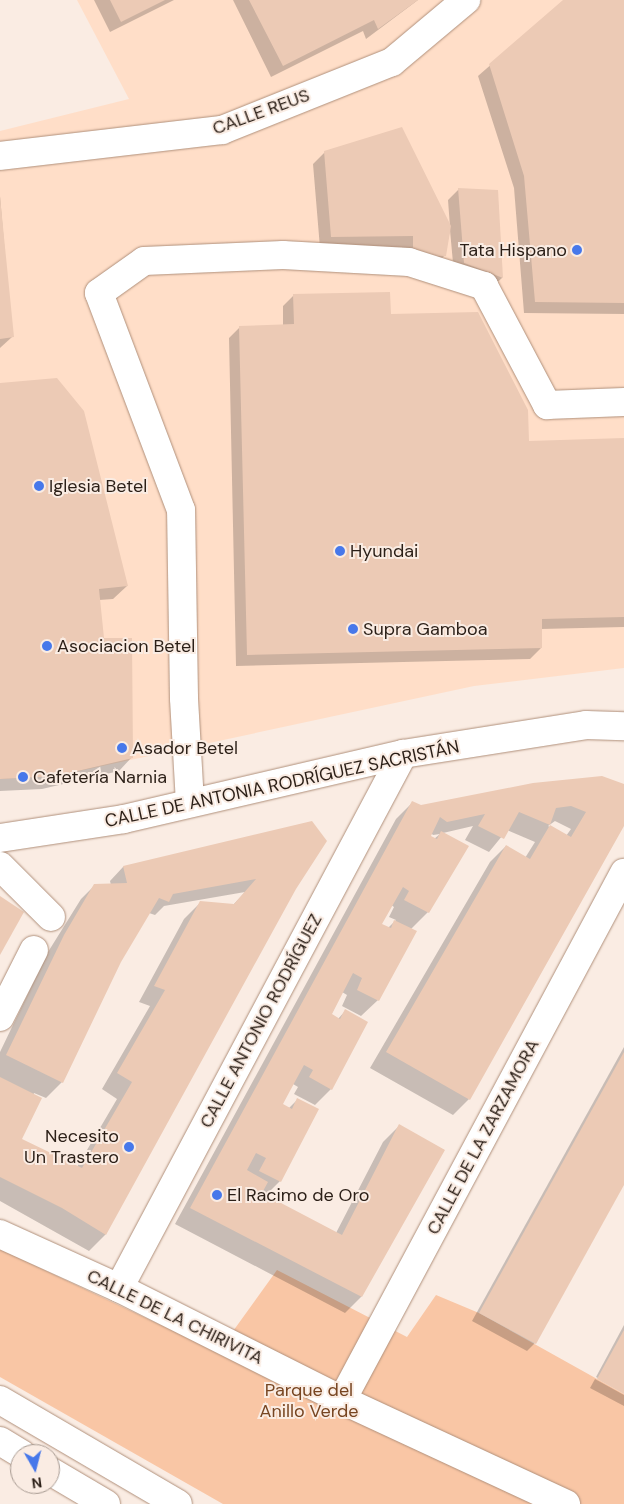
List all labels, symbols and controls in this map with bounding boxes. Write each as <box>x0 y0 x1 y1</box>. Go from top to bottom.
street label: CALLE REUS <box>210 84 312 140</box>
place label: Tata Hispano <box>459 239 567 261</box>
marker: Tata Hispano <box>571 244 583 256</box>
place label: Iglesia Betel <box>49 475 147 497</box>
marker: Iglesia Betel <box>33 480 45 492</box>
place label: Hyundai <box>350 540 418 562</box>
marker: Hyundai <box>334 545 346 557</box>
place label: Supra Gamboa <box>363 618 487 640</box>
marker: Supra Gamboa <box>347 623 359 635</box>
place label: Asociacion Betel <box>57 635 195 657</box>
marker: Asociacion Betel <box>41 640 53 652</box>
street label: CALLE DE ANTONIA RODRÍGUEZ SACRISTÁN <box>103 736 461 832</box>
place label: Asador Betel <box>132 737 238 759</box>
marker: Asador Betel <box>116 742 128 754</box>
place label: Cafetería Narnia <box>33 766 167 788</box>
marker: Cafetería Narnia <box>17 771 29 783</box>
street label: CALLE ANTONIO RODRÍGUEZ <box>195 910 327 1132</box>
street label: CALLE DE LA ZARZAMORA <box>422 1036 544 1238</box>
place label: Necesito Un Trastero <box>24 1126 119 1168</box>
marker: Necesito Un Trastero <box>123 1141 135 1153</box>
place label: El Racimo de Oro <box>227 1184 370 1206</box>
marker: El Racimo de Oro <box>211 1189 223 1201</box>
street label: CALLE DE LA CHIRIVITA <box>83 1265 267 1369</box>
park label: Parque del Anillo Verde <box>259 1380 359 1422</box>
north arrow <box>10 1444 60 1494</box>
text: N <box>31 1473 43 1492</box>

